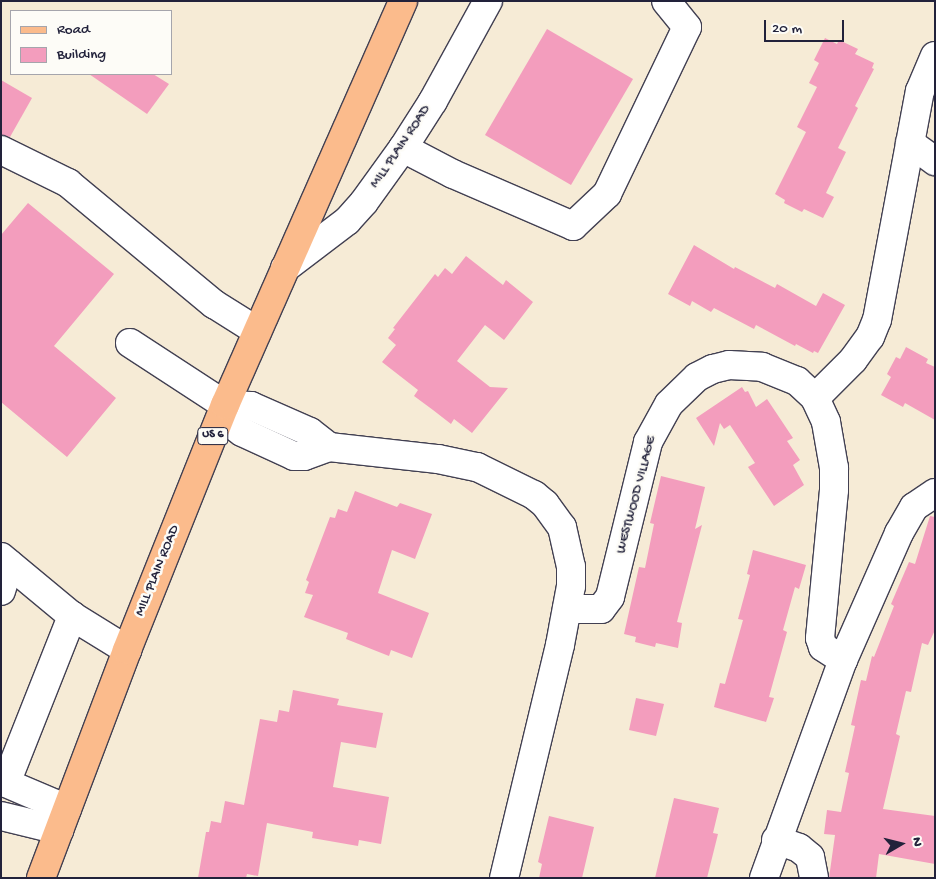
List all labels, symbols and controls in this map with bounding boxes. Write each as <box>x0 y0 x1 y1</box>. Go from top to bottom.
legend <box>10 10 172 75</box>
scale bar <box>766 10 846 42</box>
text: 20 m <box>772 20 802 38</box>
text: Road <box>57 21 90 39</box>
text: Building <box>57 46 106 64</box>
street label: MILL PLAIN ROAD <box>367 102 435 192</box>
road number: US 6 <box>197 426 229 446</box>
street label: WESTWOOD VILLAGE <box>613 434 661 556</box>
street label: MILL PLAIN ROAD <box>132 523 184 619</box>
north arrow <box>876 819 926 869</box>
text: N <box>907 836 925 848</box>

